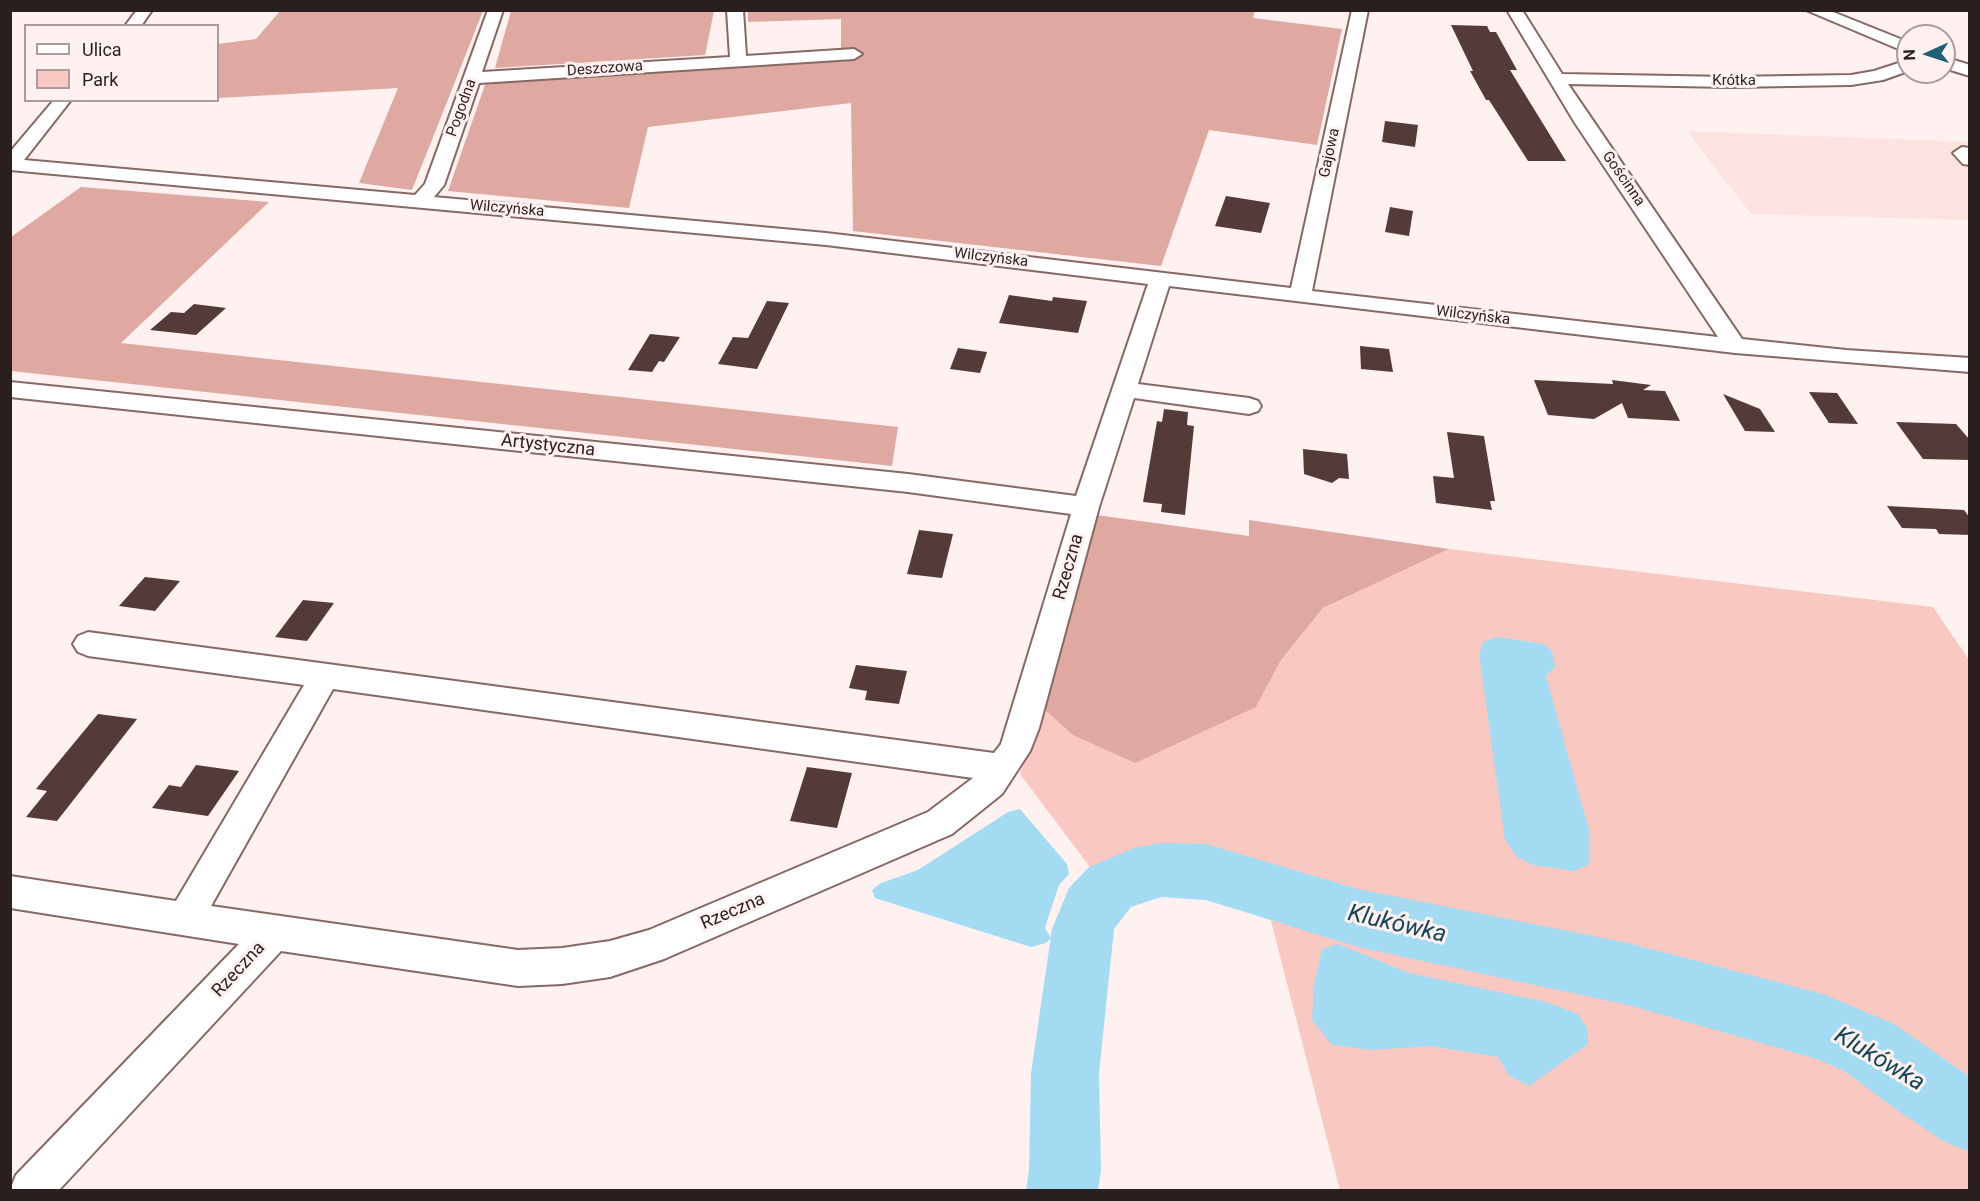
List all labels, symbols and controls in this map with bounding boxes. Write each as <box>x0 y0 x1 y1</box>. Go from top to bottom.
legend <box>24 24 219 102</box>
north arrow <box>1896 24 1956 84</box>
text: Ulica <box>82 39 122 60</box>
text: N <box>1900 49 1919 61</box>
street label: Deszczowa <box>566 57 644 81</box>
text: Park <box>82 69 118 90</box>
street label: Krótka <box>1712 72 1756 90</box>
street label: Pogodna <box>443 77 481 139</box>
street label: Gajowa <box>1316 127 1344 179</box>
street label: Gościnna <box>1598 148 1648 210</box>
street label: Wilczyńska <box>469 197 545 221</box>
street label: Wilczyńska <box>953 245 1029 271</box>
street label: Wilczyńska <box>1435 303 1511 329</box>
street label: Artystyczna <box>500 430 596 462</box>
street label: Rzeczna <box>1049 532 1089 602</box>
street label: Rzeczna <box>698 889 768 935</box>
water label: Klukówka <box>1345 900 1449 950</box>
street label: Rzeczna <box>208 938 270 1002</box>
water label: Klukówka <box>1829 1022 1929 1098</box>

